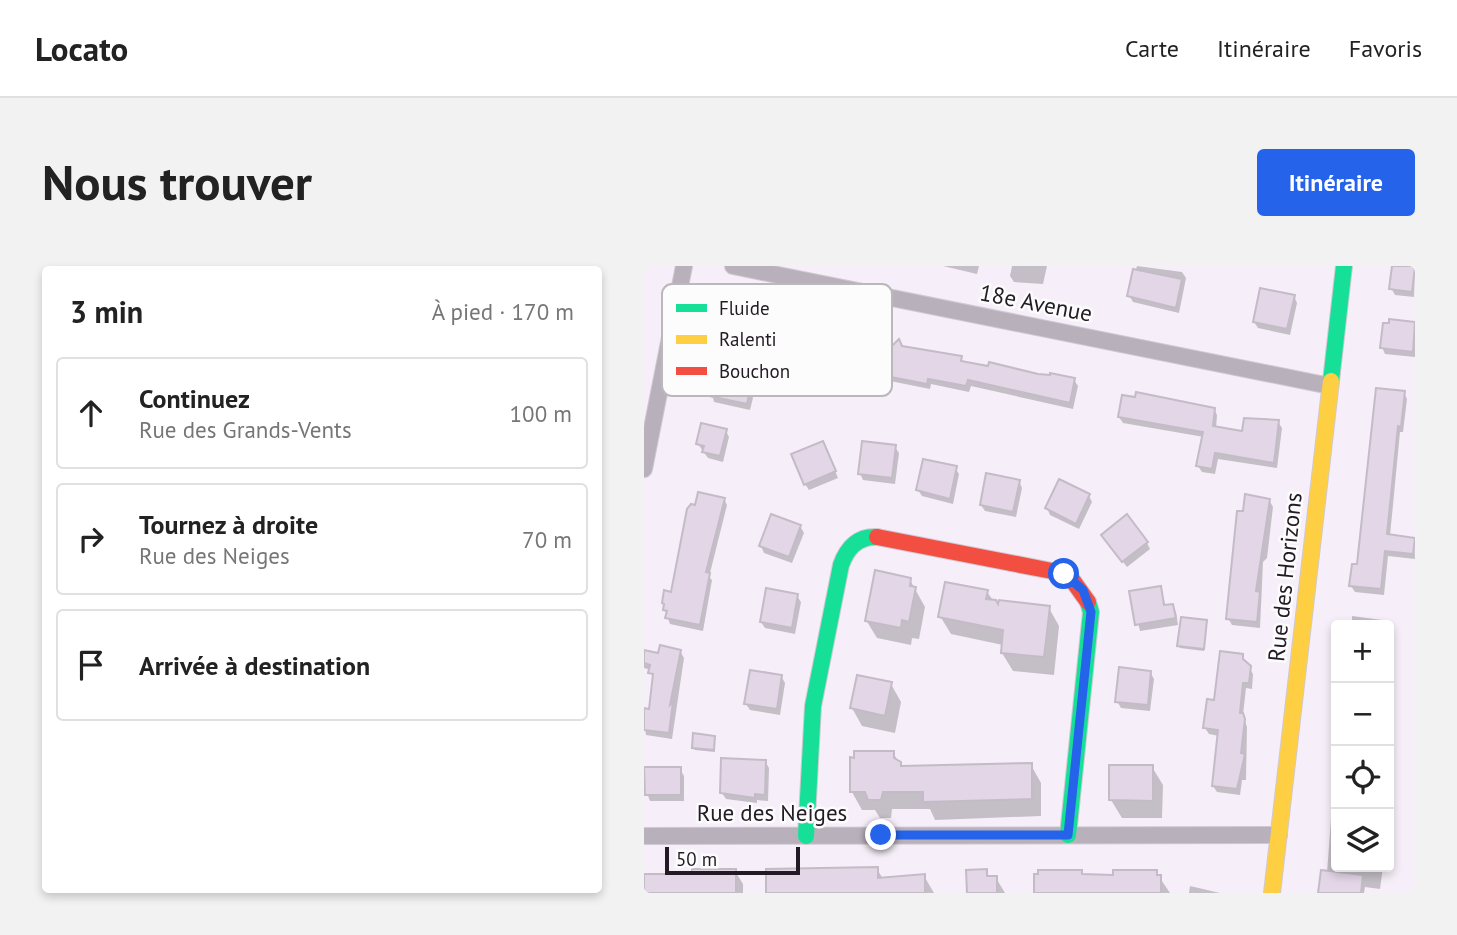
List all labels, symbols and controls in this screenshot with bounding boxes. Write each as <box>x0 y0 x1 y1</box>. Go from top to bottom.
text: Locato <box>35 27 128 70</box>
text: Carte <box>1125 33 1179 64</box>
text: Itinéraire <box>1217 33 1311 64</box>
text: Favoris <box>1349 33 1422 64</box>
button: Itinéraire <box>1257 149 1415 216</box>
text: Nous trouver <box>42 150 312 214</box>
street label: 18e Avenue <box>977 277 1095 328</box>
legend <box>662 284 892 396</box>
text: 3 min <box>70 292 143 331</box>
text: Fluide <box>719 296 770 320</box>
text: À pied · 170 m <box>432 297 574 326</box>
text: Ralenti <box>719 327 777 351</box>
text: Bouchon <box>719 359 790 383</box>
text: Continuez <box>139 382 250 415</box>
icon: ahead <box>72 394 110 432</box>
text: 100 m <box>510 399 572 428</box>
text: Rue des Grands-Vents <box>139 415 352 444</box>
street label: Rue des Horizons <box>1261 491 1308 663</box>
text: Tournez à droite <box>139 508 318 541</box>
icon: right <box>72 520 110 558</box>
text: 70 m <box>522 525 572 554</box>
text: Rue des Neiges <box>139 541 290 570</box>
route start <box>1048 558 1079 589</box>
map controls <box>1331 620 1394 872</box>
button: + <box>1331 620 1394 683</box>
icon: arrive <box>72 646 110 684</box>
text: Arrivée à destination <box>139 649 370 682</box>
button: − <box>1331 683 1394 746</box>
button: locate <box>1331 746 1394 809</box>
street label: Rue des Neiges <box>697 798 847 827</box>
button: layers <box>1331 809 1394 872</box>
route end <box>865 819 896 850</box>
scale bar <box>665 844 800 876</box>
text: 50 m <box>676 847 717 871</box>

